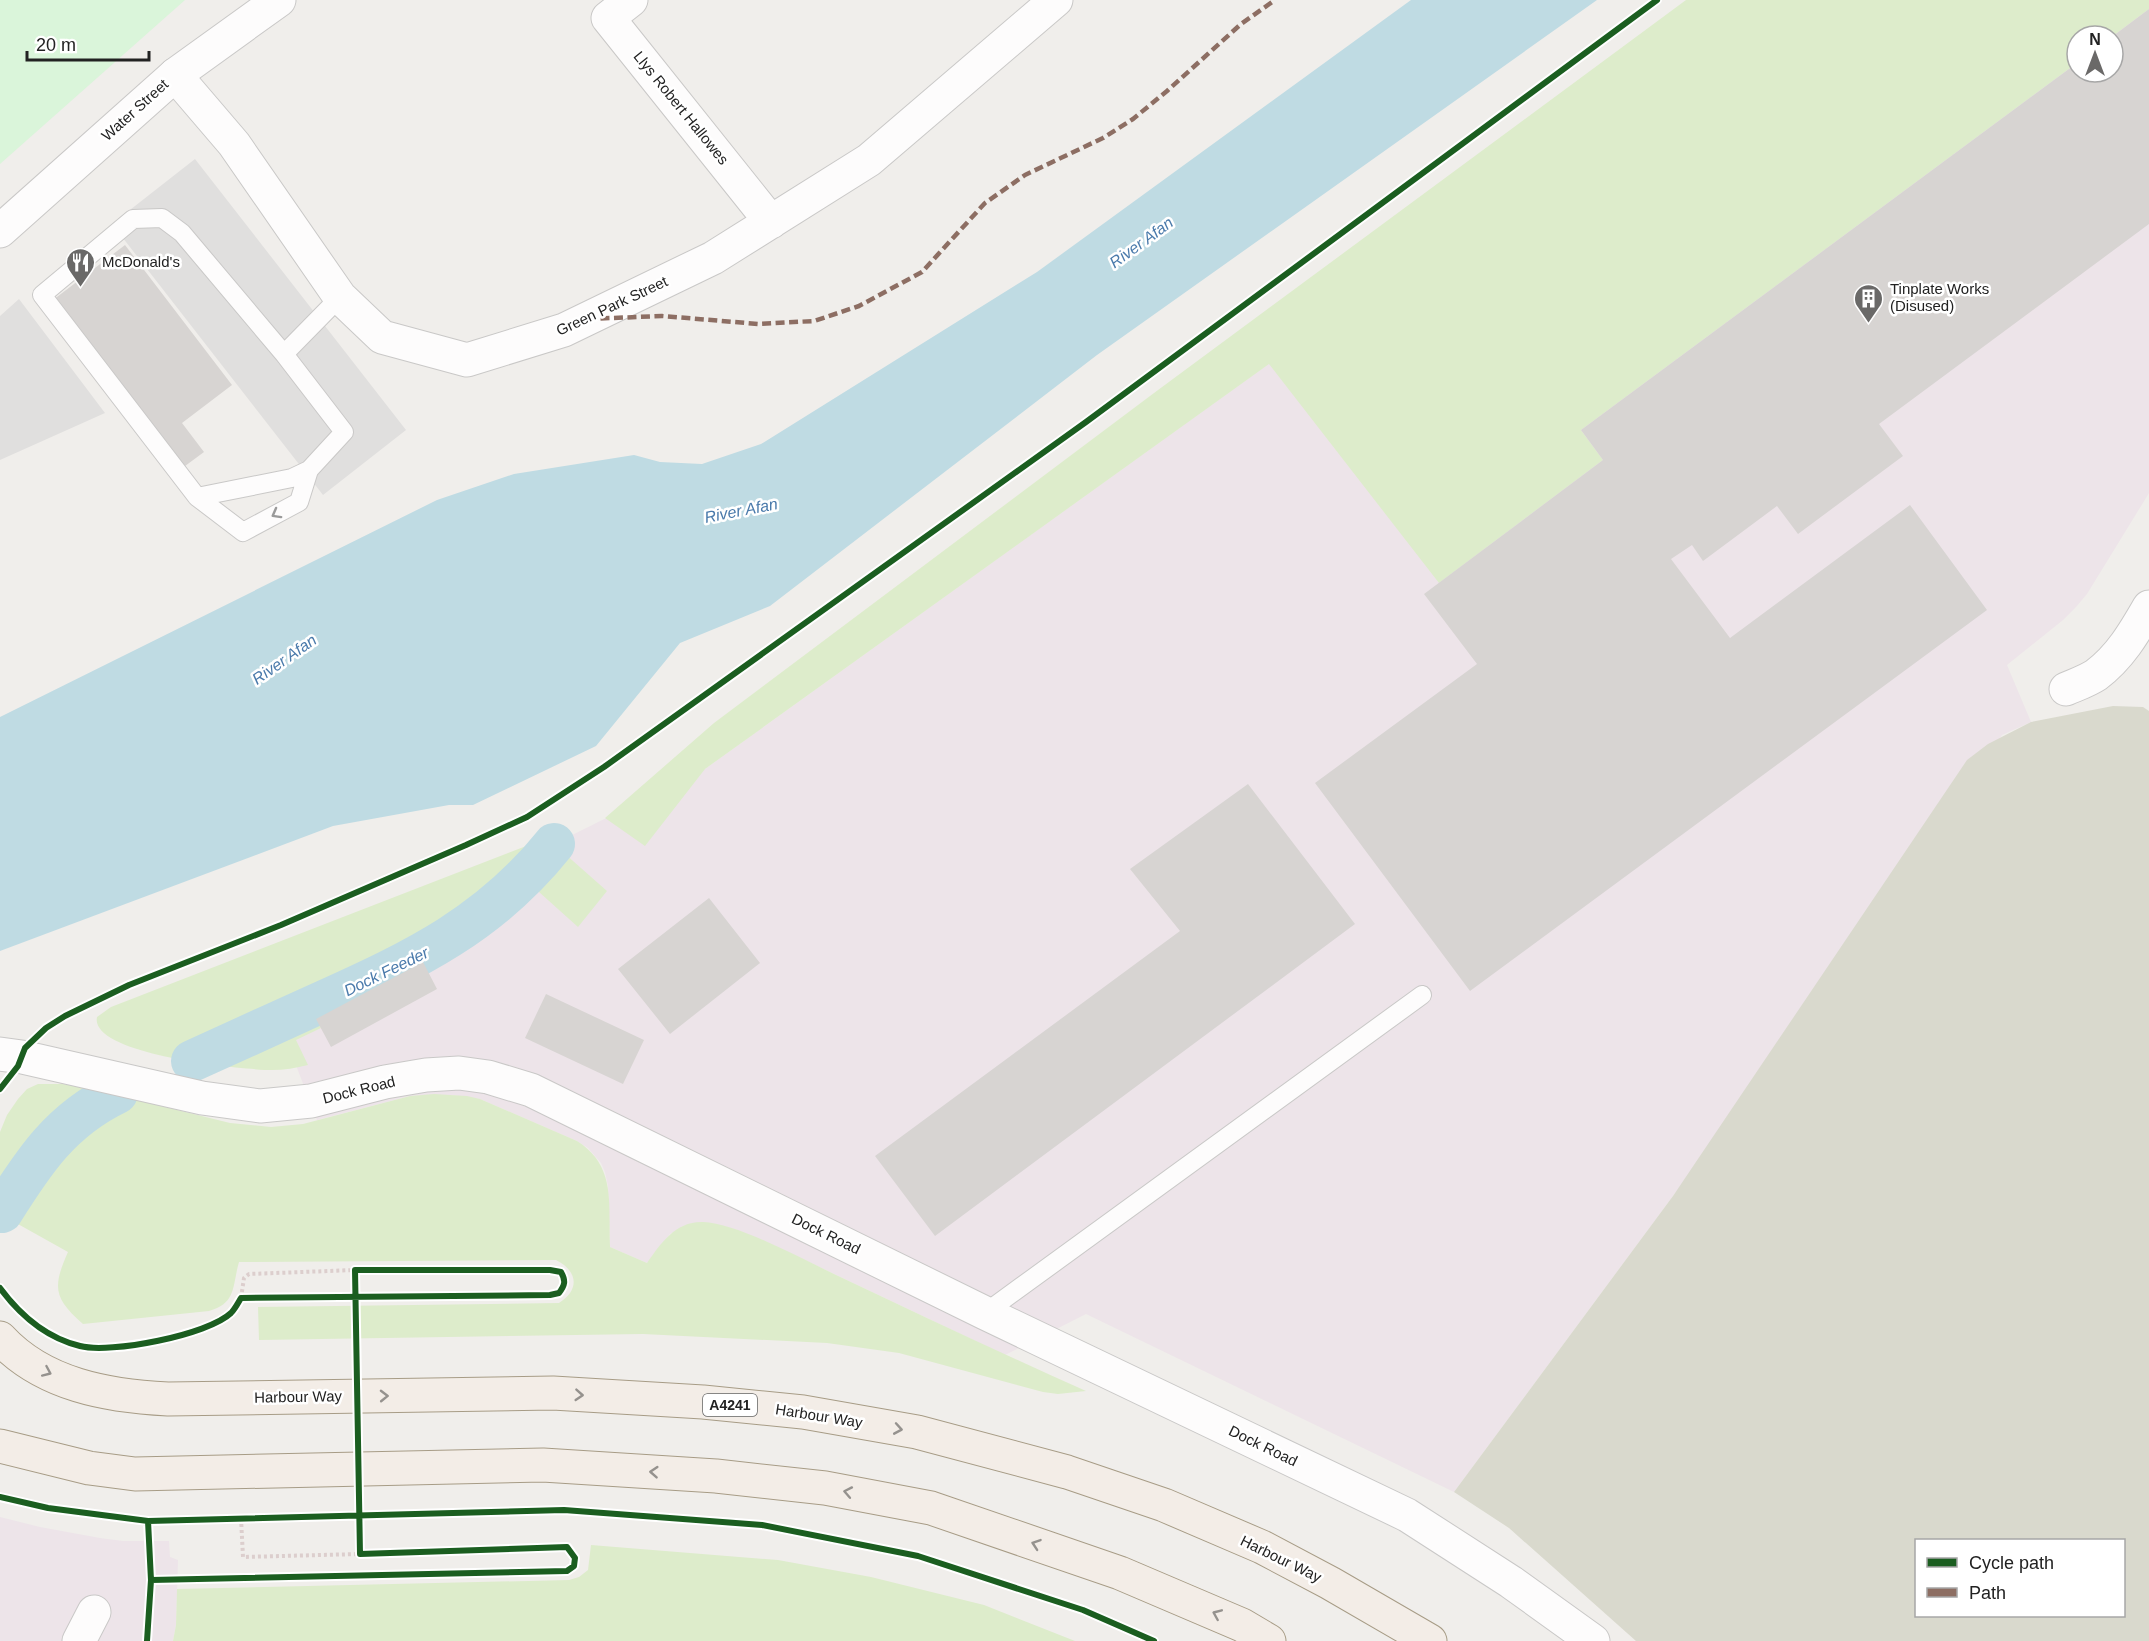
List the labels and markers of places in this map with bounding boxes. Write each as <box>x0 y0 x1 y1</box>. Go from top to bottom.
restaurant icon: McDonald's <box>65 246 97 288</box>
place label: McDonald's <box>102 253 180 270</box>
place label: Tinplate Works (Disused) <box>1890 280 1989 314</box>
building icon: Tinplate Works (Disused) <box>1853 282 1885 324</box>

